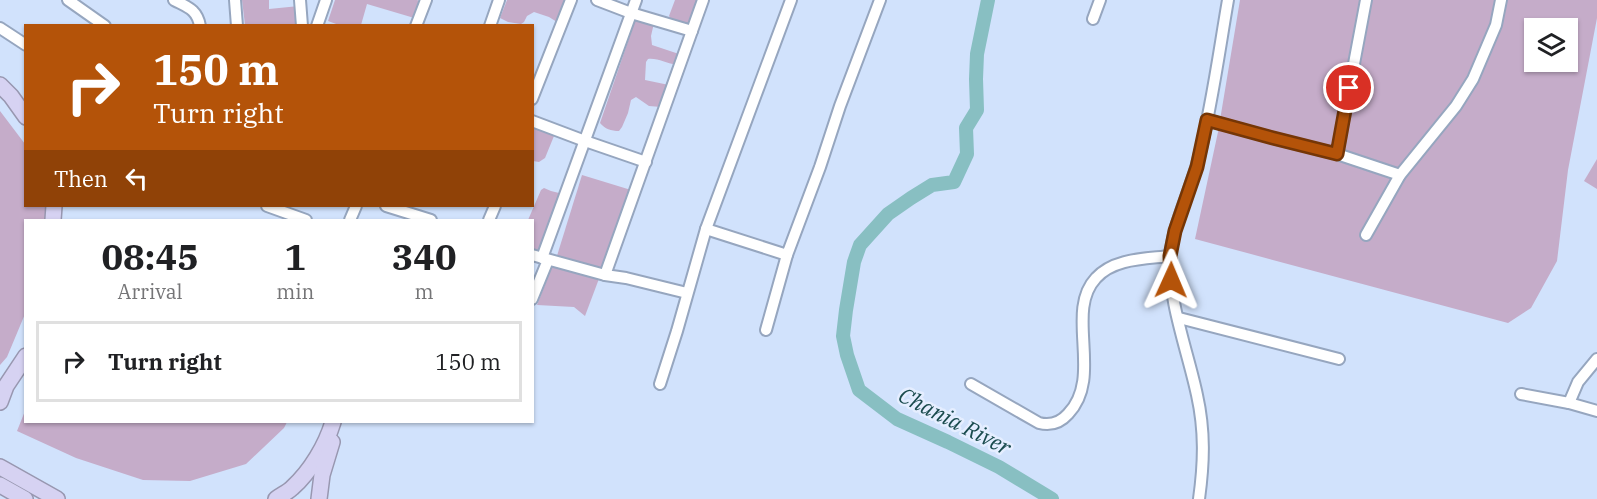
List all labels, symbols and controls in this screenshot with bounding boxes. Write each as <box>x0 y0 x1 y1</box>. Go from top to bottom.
map controls <box>1524 18 1578 72</box>
button: layers <box>1524 18 1578 72</box>
text: 150 m <box>153 42 279 97</box>
icon: right <box>54 48 132 126</box>
pin <box>1323 62 1374 113</box>
icon: arrive <box>1332 71 1365 104</box>
text: Turn right <box>153 95 284 130</box>
icon: left <box>120 162 153 195</box>
text: Then <box>54 164 108 193</box>
text: 08:45 <box>101 233 199 280</box>
text: 1 <box>284 233 306 280</box>
text: 340 <box>392 233 457 280</box>
position arrow <box>1139 248 1203 312</box>
text: Arrival <box>118 278 183 305</box>
text: min <box>276 278 314 305</box>
text: m <box>415 278 434 305</box>
icon: right <box>57 345 90 378</box>
text: Turn right <box>108 347 222 376</box>
text: 150 m <box>435 347 501 376</box>
water label: Chania River <box>894 380 1018 462</box>

